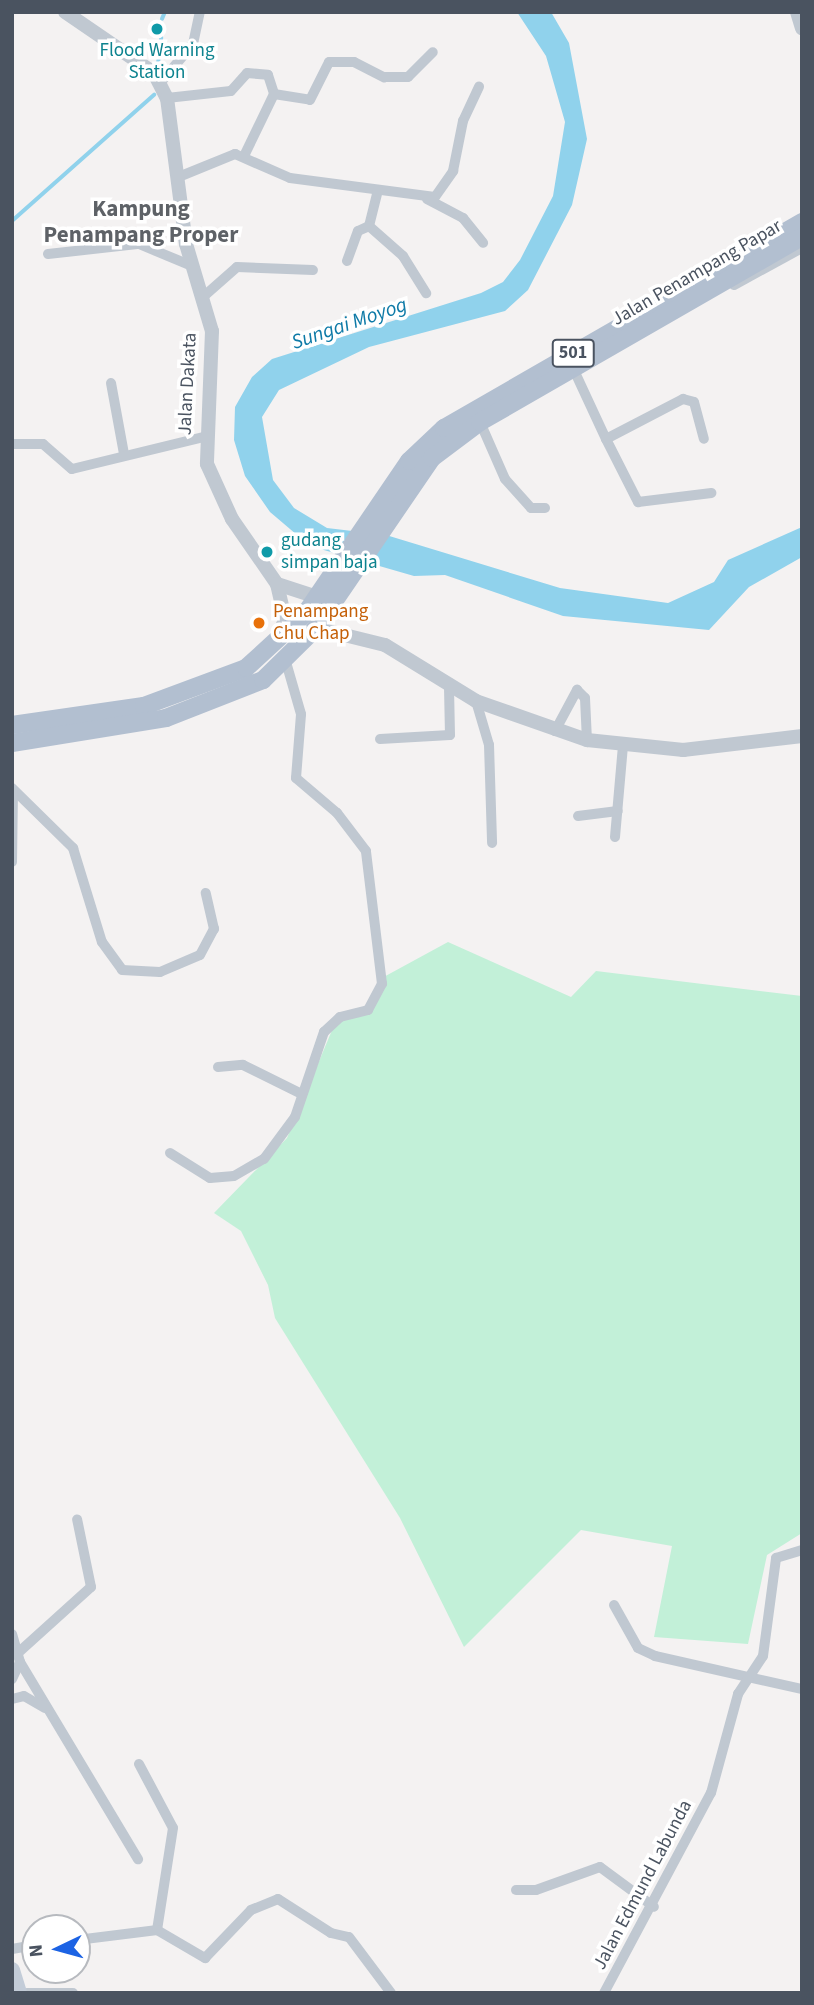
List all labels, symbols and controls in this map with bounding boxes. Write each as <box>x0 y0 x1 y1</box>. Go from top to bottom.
marker: Flood Warning Station <box>149 21 165 37</box>
place label: Flood Warning Station <box>99 40 215 84</box>
district label: Kampung Penampang Proper <box>44 195 238 249</box>
street label: Jalan Penampang Papar <box>608 215 786 331</box>
water label: Sungai Moyog <box>288 291 410 355</box>
street label: Jalan Dakata <box>174 332 202 436</box>
road number: 501 <box>550 338 596 368</box>
place label: gudang simpan baja <box>281 530 378 574</box>
marker: gudang simpan baja <box>259 544 275 560</box>
place label: Penampang Chu Chap <box>273 601 368 645</box>
marker: Penampang Chu Chap <box>251 615 267 631</box>
street label: Jalan Edmund Labunda <box>589 1796 697 1974</box>
north arrow <box>21 1914 91 1984</box>
text: N <box>23 1943 51 1958</box>

